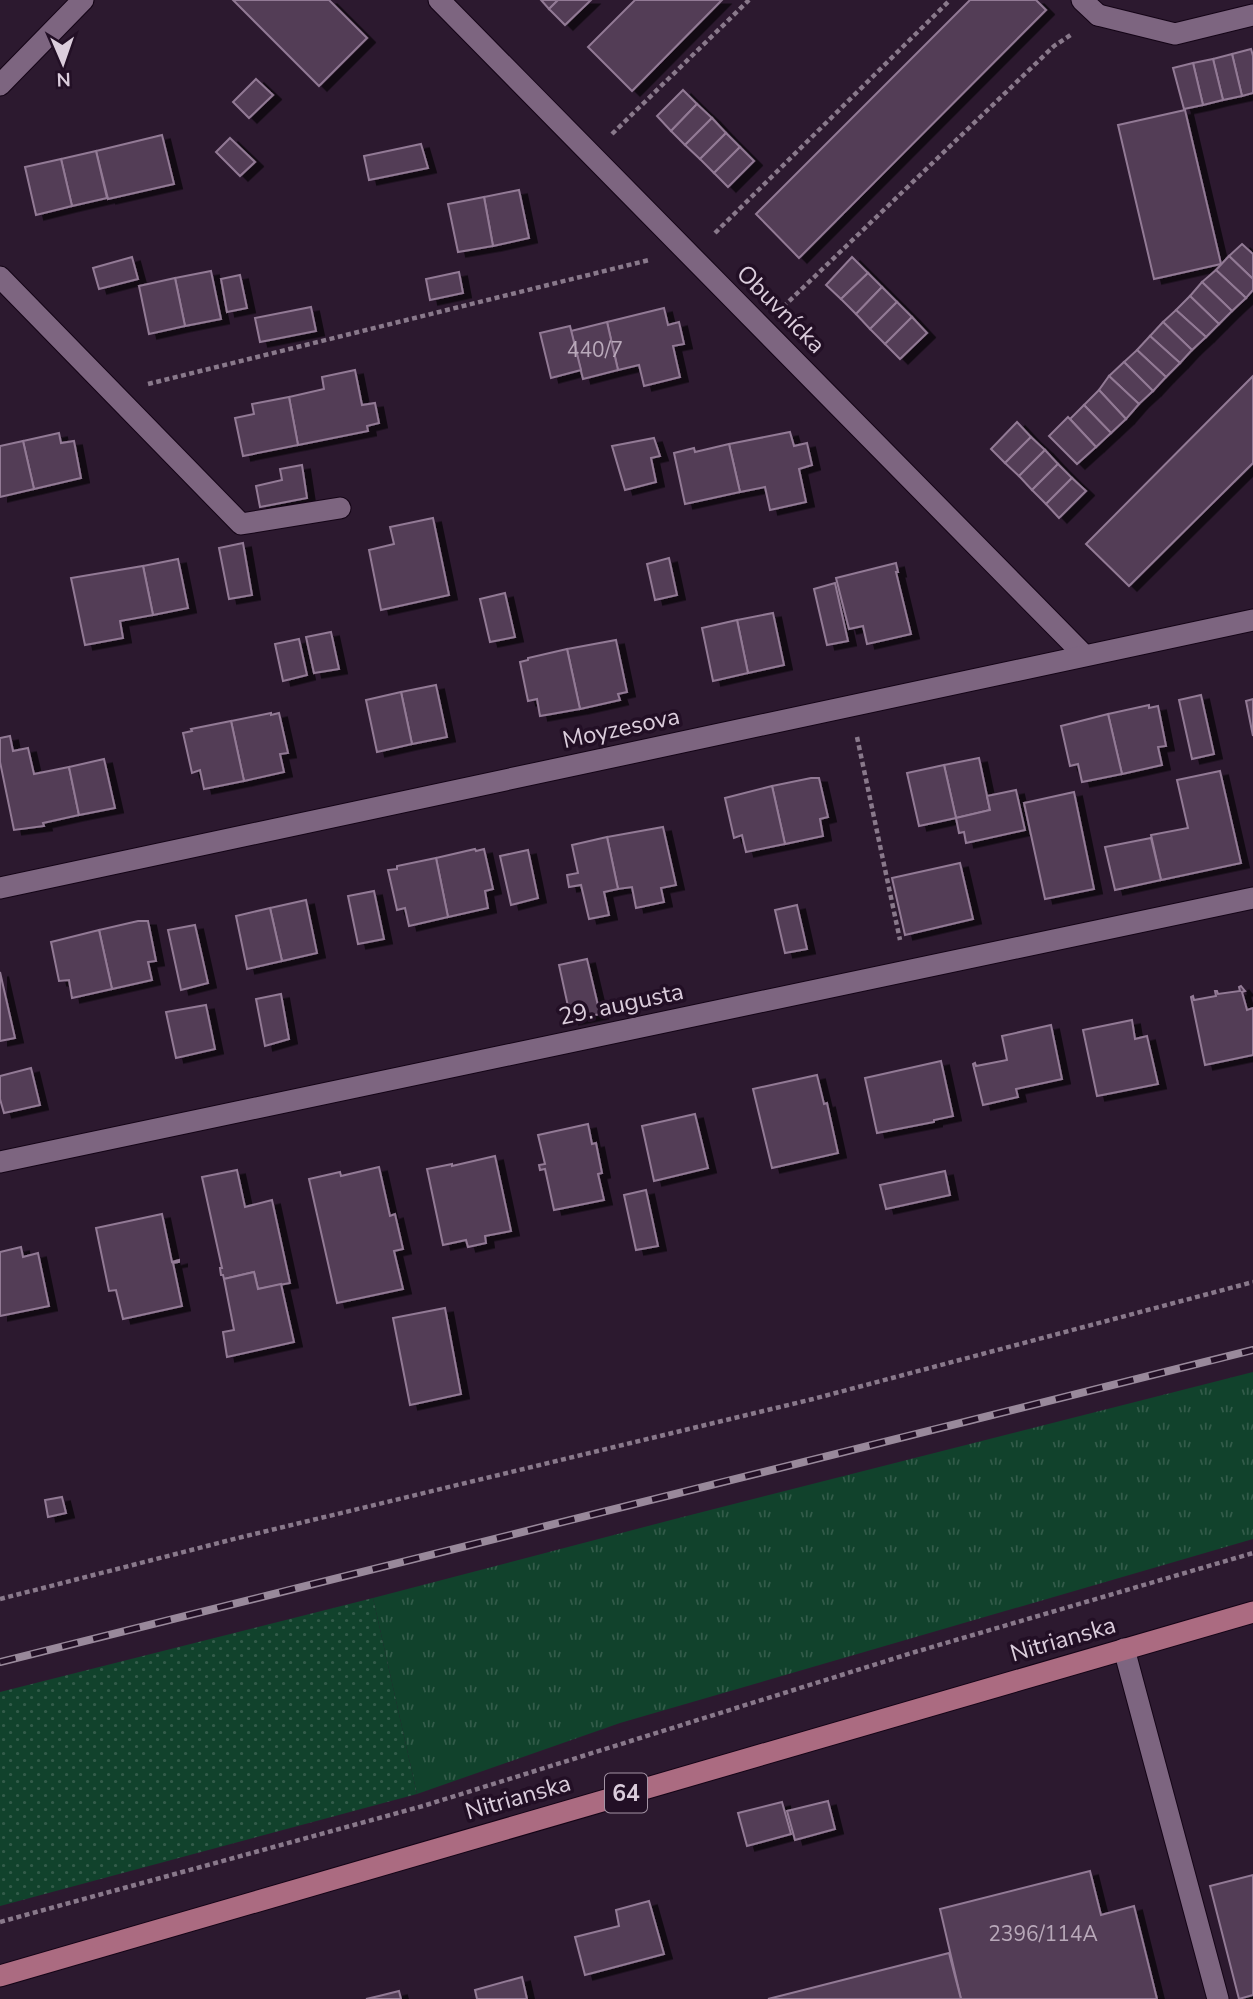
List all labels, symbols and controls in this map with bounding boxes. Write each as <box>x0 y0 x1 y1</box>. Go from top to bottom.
north arrow <box>28 28 98 98</box>
text: N <box>56 66 71 92</box>
street label: Obuvnícka <box>730 258 832 360</box>
house number: 440/7 <box>567 336 623 364</box>
street label: Moyzesova <box>559 700 683 756</box>
street label: 29. augusta <box>556 975 686 1033</box>
street label: Nitrianska <box>1006 1609 1120 1669</box>
street label: Nitrianska <box>461 1767 575 1827</box>
road number: 64 <box>605 1774 647 1812</box>
house number: 2396/114A <box>988 1920 1098 1948</box>

